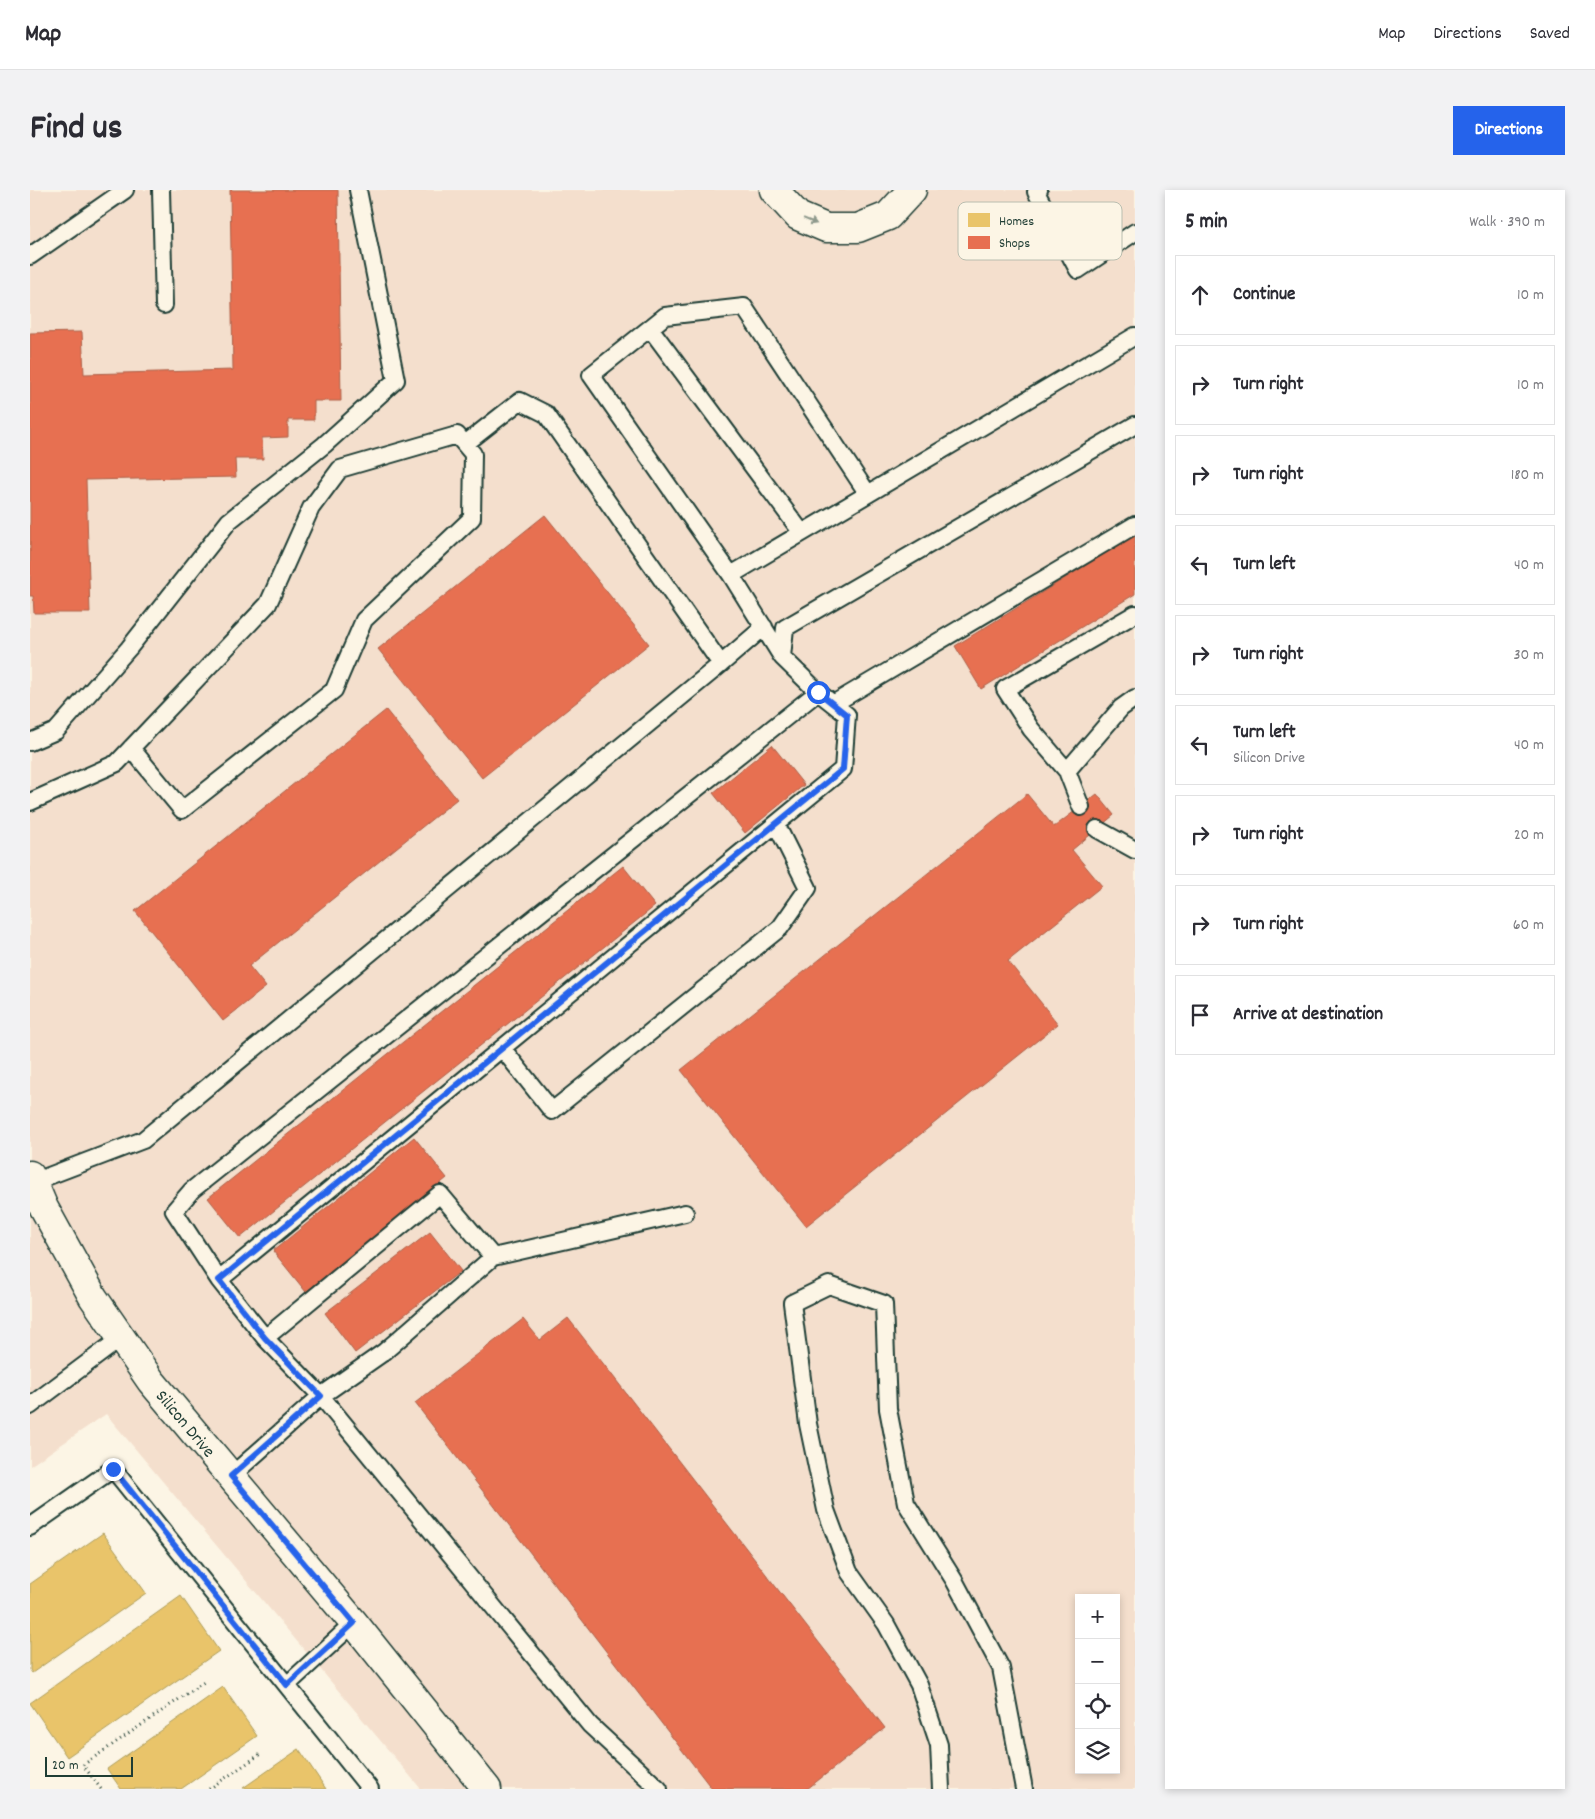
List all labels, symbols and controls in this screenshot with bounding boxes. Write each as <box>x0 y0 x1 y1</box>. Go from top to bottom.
text: Map <box>25 18 61 52</box>
text: Map <box>1378 22 1405 47</box>
text: Directions <box>1433 22 1502 47</box>
text: Saved <box>1530 22 1570 47</box>
text: Find us <box>30 105 122 155</box>
button: Directions <box>1453 106 1565 155</box>
legend <box>958 202 1122 260</box>
text: 5 min <box>1185 208 1228 238</box>
text: Walk · 390 m <box>1469 211 1545 234</box>
text: Homes <box>999 212 1034 232</box>
one-way arrow <box>803 217 818 225</box>
text: Shops <box>999 234 1030 254</box>
icon: ahead <box>1186 281 1214 309</box>
text: Continue <box>1233 282 1295 309</box>
text: 10 m <box>1517 284 1544 307</box>
icon: right <box>1186 371 1214 399</box>
text: Turn right <box>1233 372 1304 399</box>
text: 10 m <box>1517 374 1544 397</box>
icon: right <box>1186 461 1214 489</box>
text: Turn right <box>1233 462 1304 489</box>
text: 180 m <box>1511 464 1544 487</box>
icon: left <box>1186 551 1214 579</box>
text: Turn left <box>1233 552 1296 579</box>
text: 40 m <box>1514 554 1544 577</box>
icon: right <box>1186 641 1214 669</box>
text: Turn right <box>1233 642 1304 669</box>
text: 30 m <box>1514 644 1544 667</box>
route start <box>807 681 830 704</box>
text: Turn left <box>1233 720 1296 747</box>
icon: left <box>1186 731 1214 759</box>
text: 40 m <box>1514 734 1544 757</box>
text: Silicon Drive <box>1233 747 1305 770</box>
icon: right <box>1186 821 1214 849</box>
text: Turn right <box>1233 822 1304 849</box>
text: 20 m <box>1514 824 1544 847</box>
icon: right <box>1186 911 1214 939</box>
text: Turn right <box>1233 912 1304 939</box>
text: 60 m <box>1513 914 1544 937</box>
icon: arrive <box>1186 1001 1214 1029</box>
text: Arrive at destination <box>1233 1002 1383 1029</box>
street label: Silicon Drive <box>148 1385 220 1464</box>
route end <box>102 1458 125 1481</box>
map controls <box>1075 1594 1120 1774</box>
button: + <box>1075 1594 1120 1639</box>
button: − <box>1075 1639 1120 1684</box>
button: locate <box>1075 1684 1120 1729</box>
button: layers <box>1075 1729 1120 1774</box>
scale bar <box>45 1754 132 1777</box>
text: 20 m <box>52 1756 79 1776</box>

